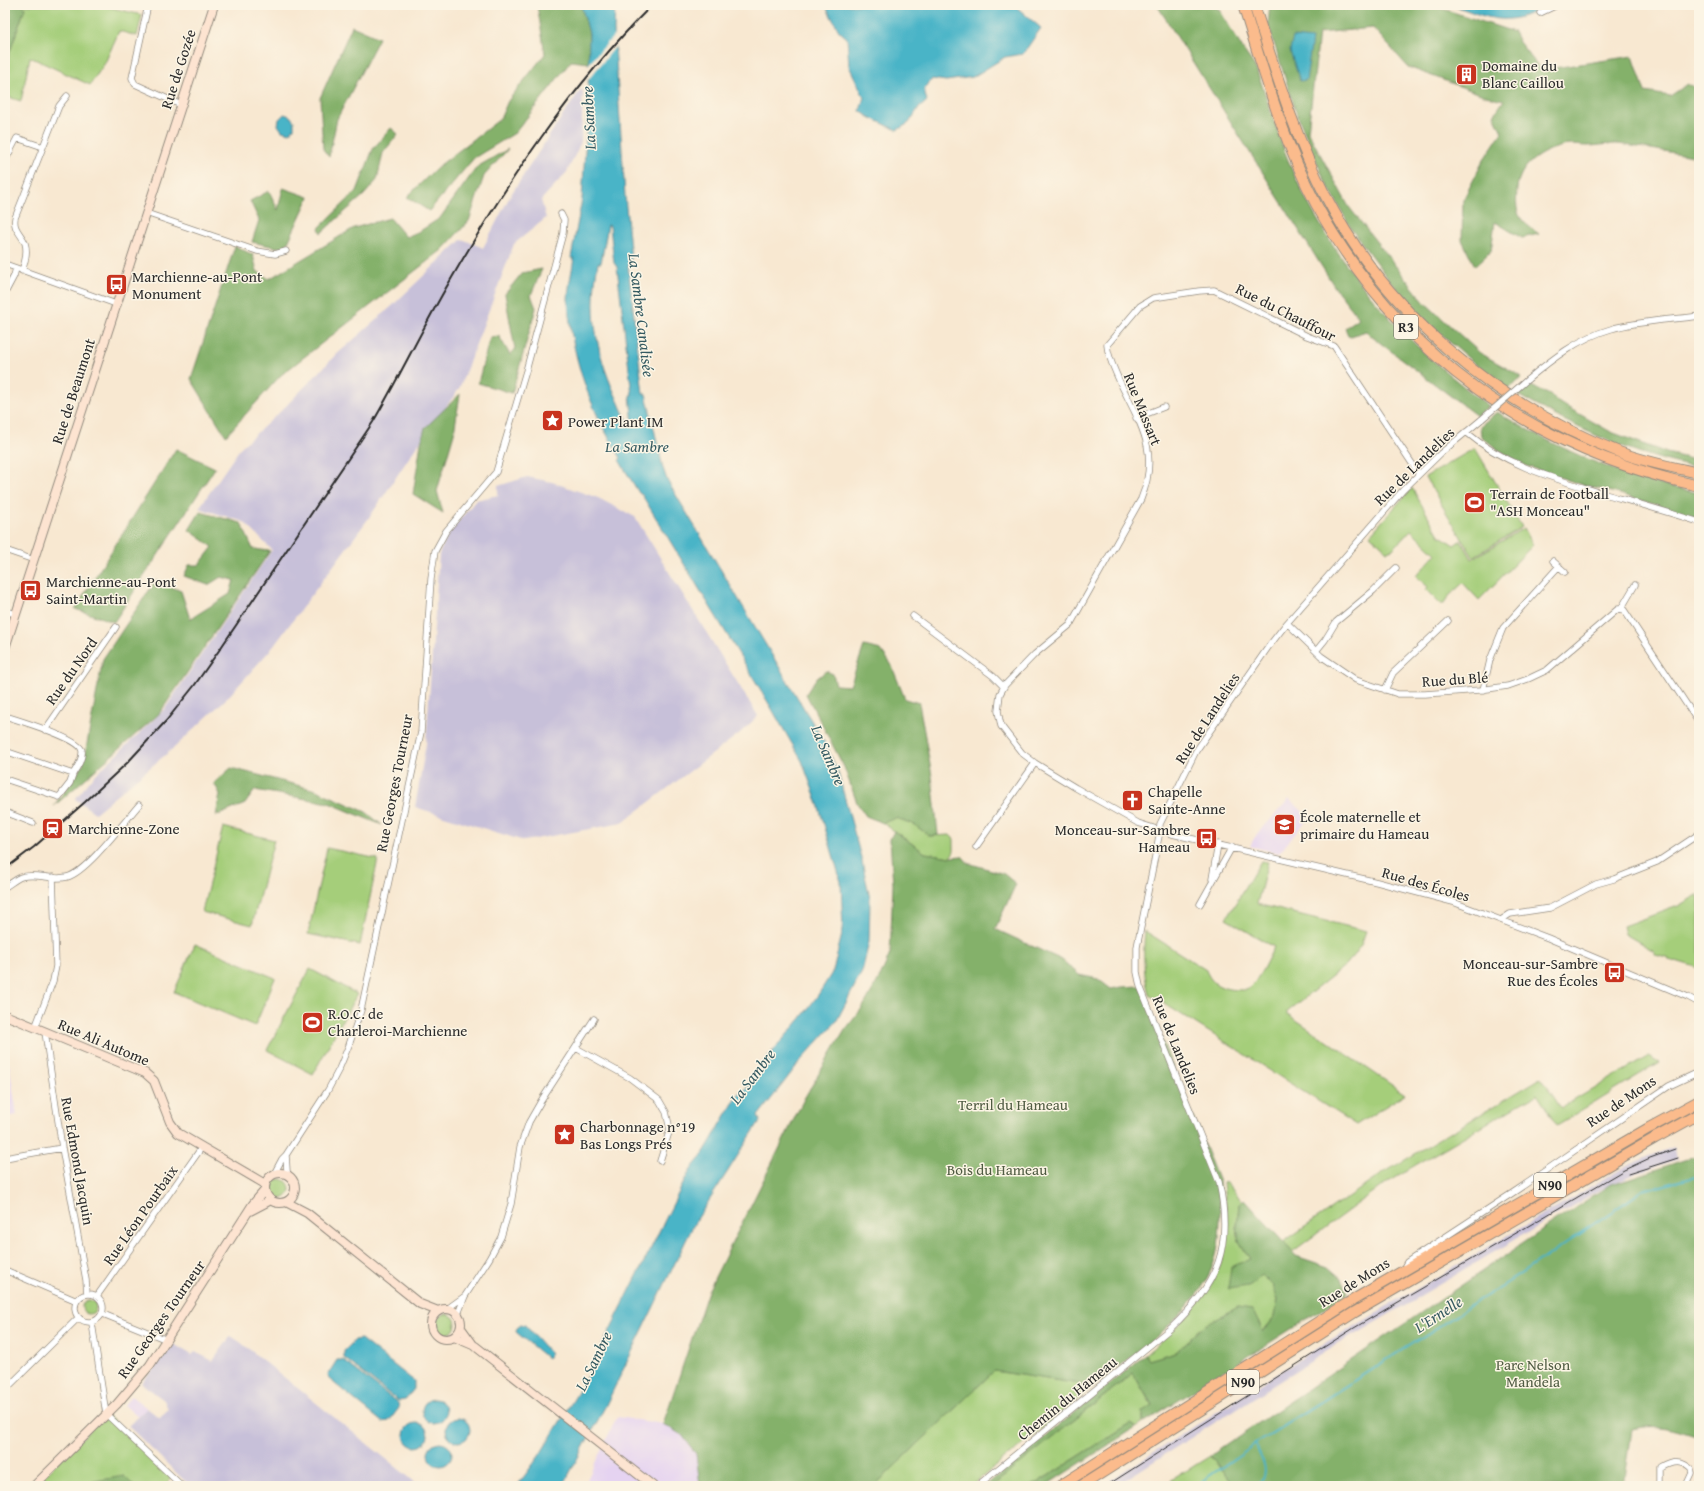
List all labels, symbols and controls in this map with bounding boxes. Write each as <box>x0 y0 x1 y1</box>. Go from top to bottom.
street label: Rue de Gozée <box>155 26 201 112</box>
place label: Domaine du Blanc Caillou <box>1482 55 1565 93</box>
building icon: Domaine du Blanc Caillou <box>1454 61 1480 87</box>
water label: La Sambre <box>574 85 602 152</box>
water label: La Sambre Canalisée <box>622 251 662 379</box>
place label: Marchienne-au-Pont Monument <box>132 266 263 304</box>
bus stop icon: Marchienne-au-Pont Monument <box>103 272 129 298</box>
street label: Rue du Chauffour <box>1232 278 1340 346</box>
road number: R3 <box>1394 315 1418 339</box>
street label: Rue de Beaumont <box>46 335 100 446</box>
street label: Rue Massart <box>1119 369 1167 449</box>
place icon: Power Plant IM <box>540 408 566 434</box>
place label: Power Plant IM <box>568 411 664 432</box>
street label: Rue de Landelies <box>1369 422 1459 510</box>
water label: La Sambre <box>604 434 670 458</box>
place label: Terrain de Football "ASH Monceau" <box>1490 483 1609 521</box>
sports icon: Terrain de Football "ASH Monceau" <box>1461 489 1487 515</box>
place label: Marchienne-au-Pont Saint-Martin <box>46 571 177 609</box>
bus stop icon: Marchienne-au-Pont Saint-Martin <box>17 577 43 603</box>
street label: Rue du Nord <box>40 633 102 709</box>
street label: Rue du Blé <box>1421 666 1489 692</box>
street label: Rue de Landelies <box>1170 668 1244 768</box>
street label: Rue Georges Tourneur <box>370 712 418 854</box>
water label: La Sambre <box>805 720 853 790</box>
place label: Chapelle Sainte-Anne <box>1148 781 1226 819</box>
church icon: Chapelle Sainte-Anne <box>1119 787 1145 813</box>
place label: École maternelle et primaire du Hameau <box>1300 806 1430 844</box>
school or university icon: École maternelle et primaire du Hameau <box>1271 812 1297 838</box>
station icon: Marchienne-Zone <box>40 815 66 841</box>
place label: Marchienne-Zone <box>68 818 180 839</box>
place label: Monceau-sur-Sambre Hameau <box>1055 819 1191 857</box>
bus stop icon: Monceau-sur-Sambre Hameau <box>1193 825 1219 851</box>
street label: Rue des Écoles <box>1380 861 1472 907</box>
place label: Monceau-sur-Sambre Rue des Écoles <box>1463 953 1598 991</box>
bus stop icon: Monceau-sur-Sambre Rue des Écoles <box>1601 959 1627 985</box>
street label: Rue de Landelies <box>1148 993 1206 1098</box>
place label: R.O.C. de Charleroi-Marchienne <box>328 1003 467 1041</box>
sports icon: R.O.C. de Charleroi-Marchienne <box>299 1009 325 1035</box>
street label: Rue Ali Autome <box>55 1013 153 1071</box>
water label: La Sambre <box>723 1043 781 1110</box>
street label: Rue de Mons <box>1582 1070 1660 1132</box>
park label: Terril du Hameau <box>958 1094 1069 1115</box>
street label: Rue Edmond Jacquin <box>56 1095 100 1227</box>
place label: Charbonnage n°19 Bas Longs Prés <box>580 1116 695 1154</box>
place icon: Charbonnage n°19 Bas Longs Prés <box>551 1122 577 1148</box>
park label: Bois du Hameau <box>947 1159 1048 1180</box>
street label: Rue Léon Pourbaix <box>98 1161 183 1269</box>
road number: N90 <box>1534 1173 1566 1197</box>
street label: Rue de Mons <box>1315 1252 1393 1312</box>
street label: Rue Georges Tourneur <box>112 1256 210 1382</box>
water label: L'Ernelle <box>1408 1289 1467 1339</box>
water label: La Sambre <box>568 1327 618 1396</box>
street label: Chemin du Hameau <box>1013 1351 1122 1445</box>
park label: Parc Nelson Mandela <box>1496 1354 1571 1392</box>
road number: N90 <box>1227 1370 1259 1394</box>

